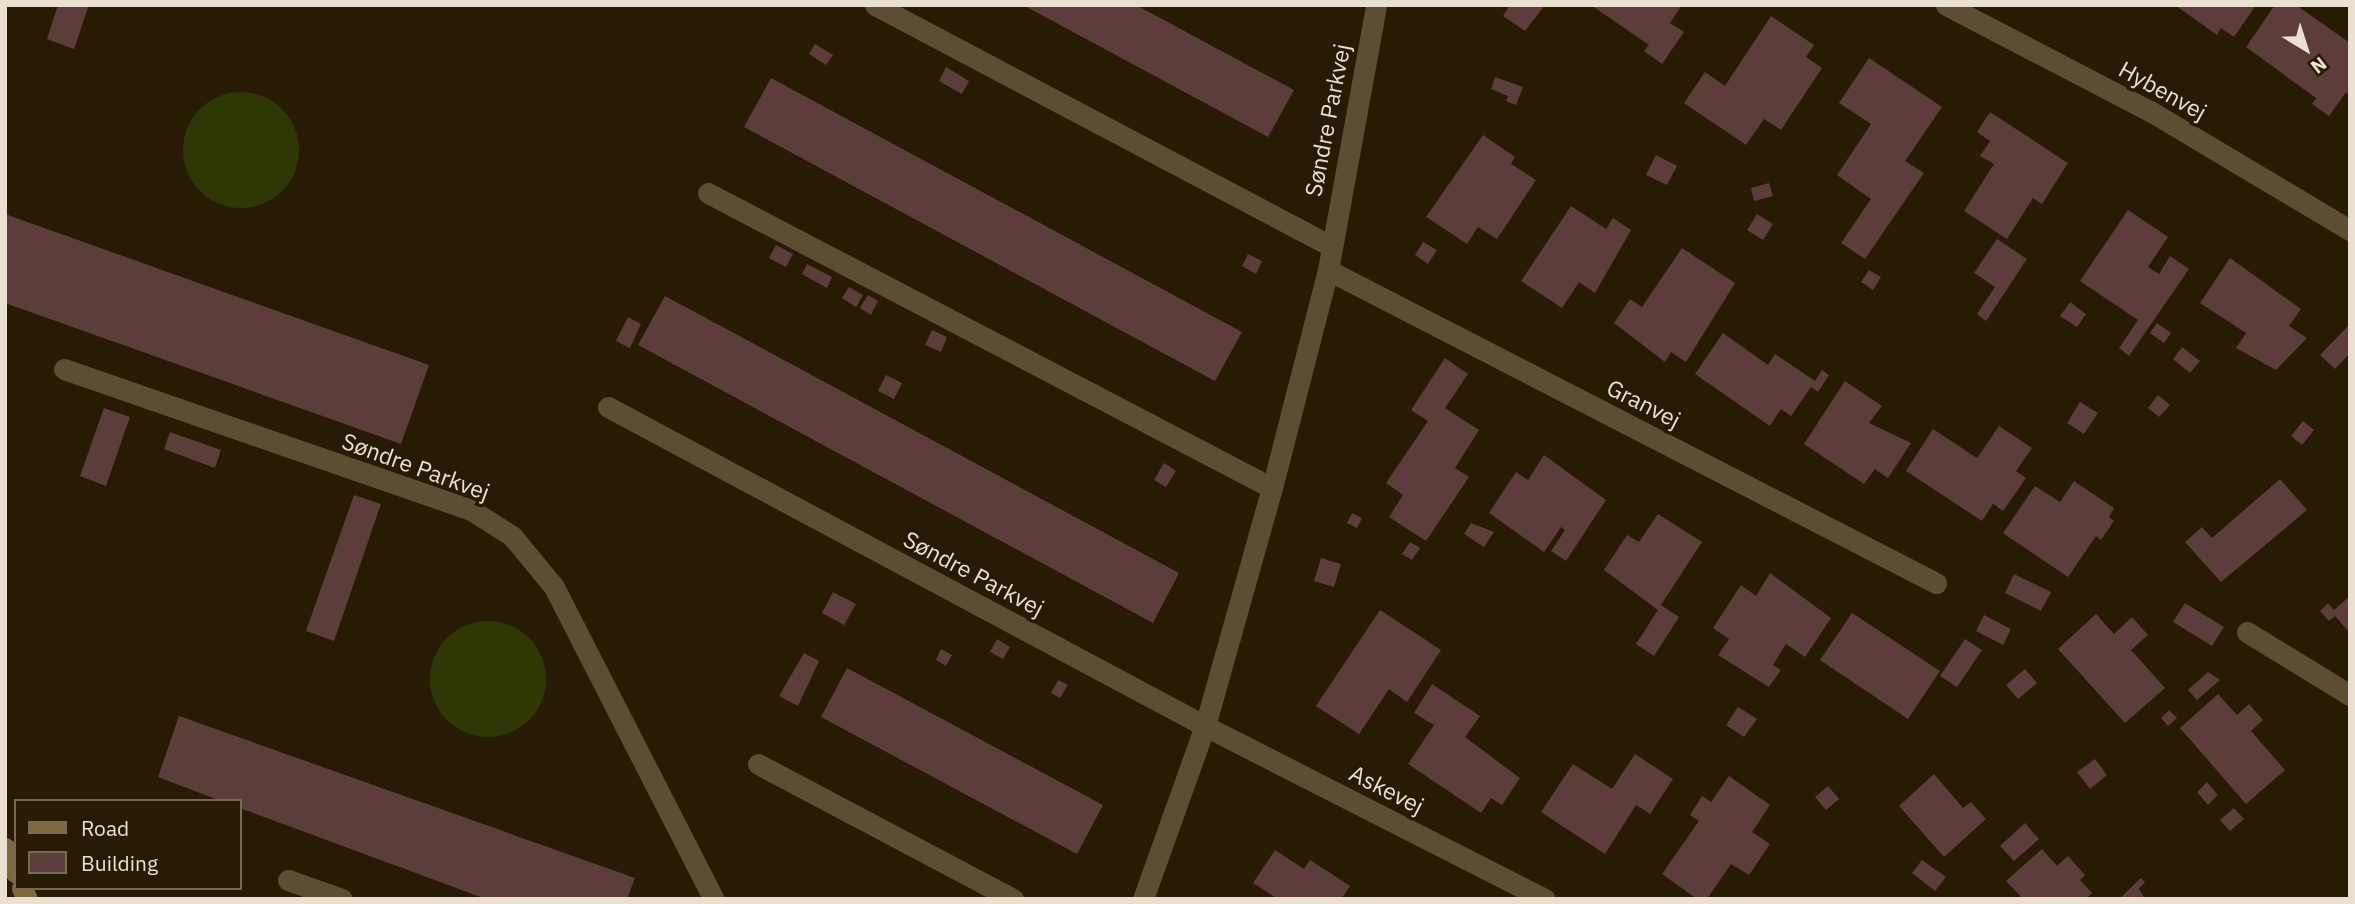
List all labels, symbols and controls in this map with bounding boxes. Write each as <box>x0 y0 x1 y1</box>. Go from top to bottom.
north arrow <box>2271 14 2341 84</box>
street label: Søndre Parkvej <box>1299 41 1355 199</box>
text: N <box>2306 52 2332 79</box>
street label: Hybenvej <box>2114 55 2212 125</box>
street label: Granvej <box>1603 373 1685 433</box>
street label: Søndre Parkvej <box>338 427 494 505</box>
street label: Søndre Parkvej <box>899 524 1049 622</box>
street label: Askevej <box>1345 759 1429 819</box>
legend <box>14 799 242 890</box>
text: Road <box>81 814 129 842</box>
text: Building <box>81 849 158 877</box>

